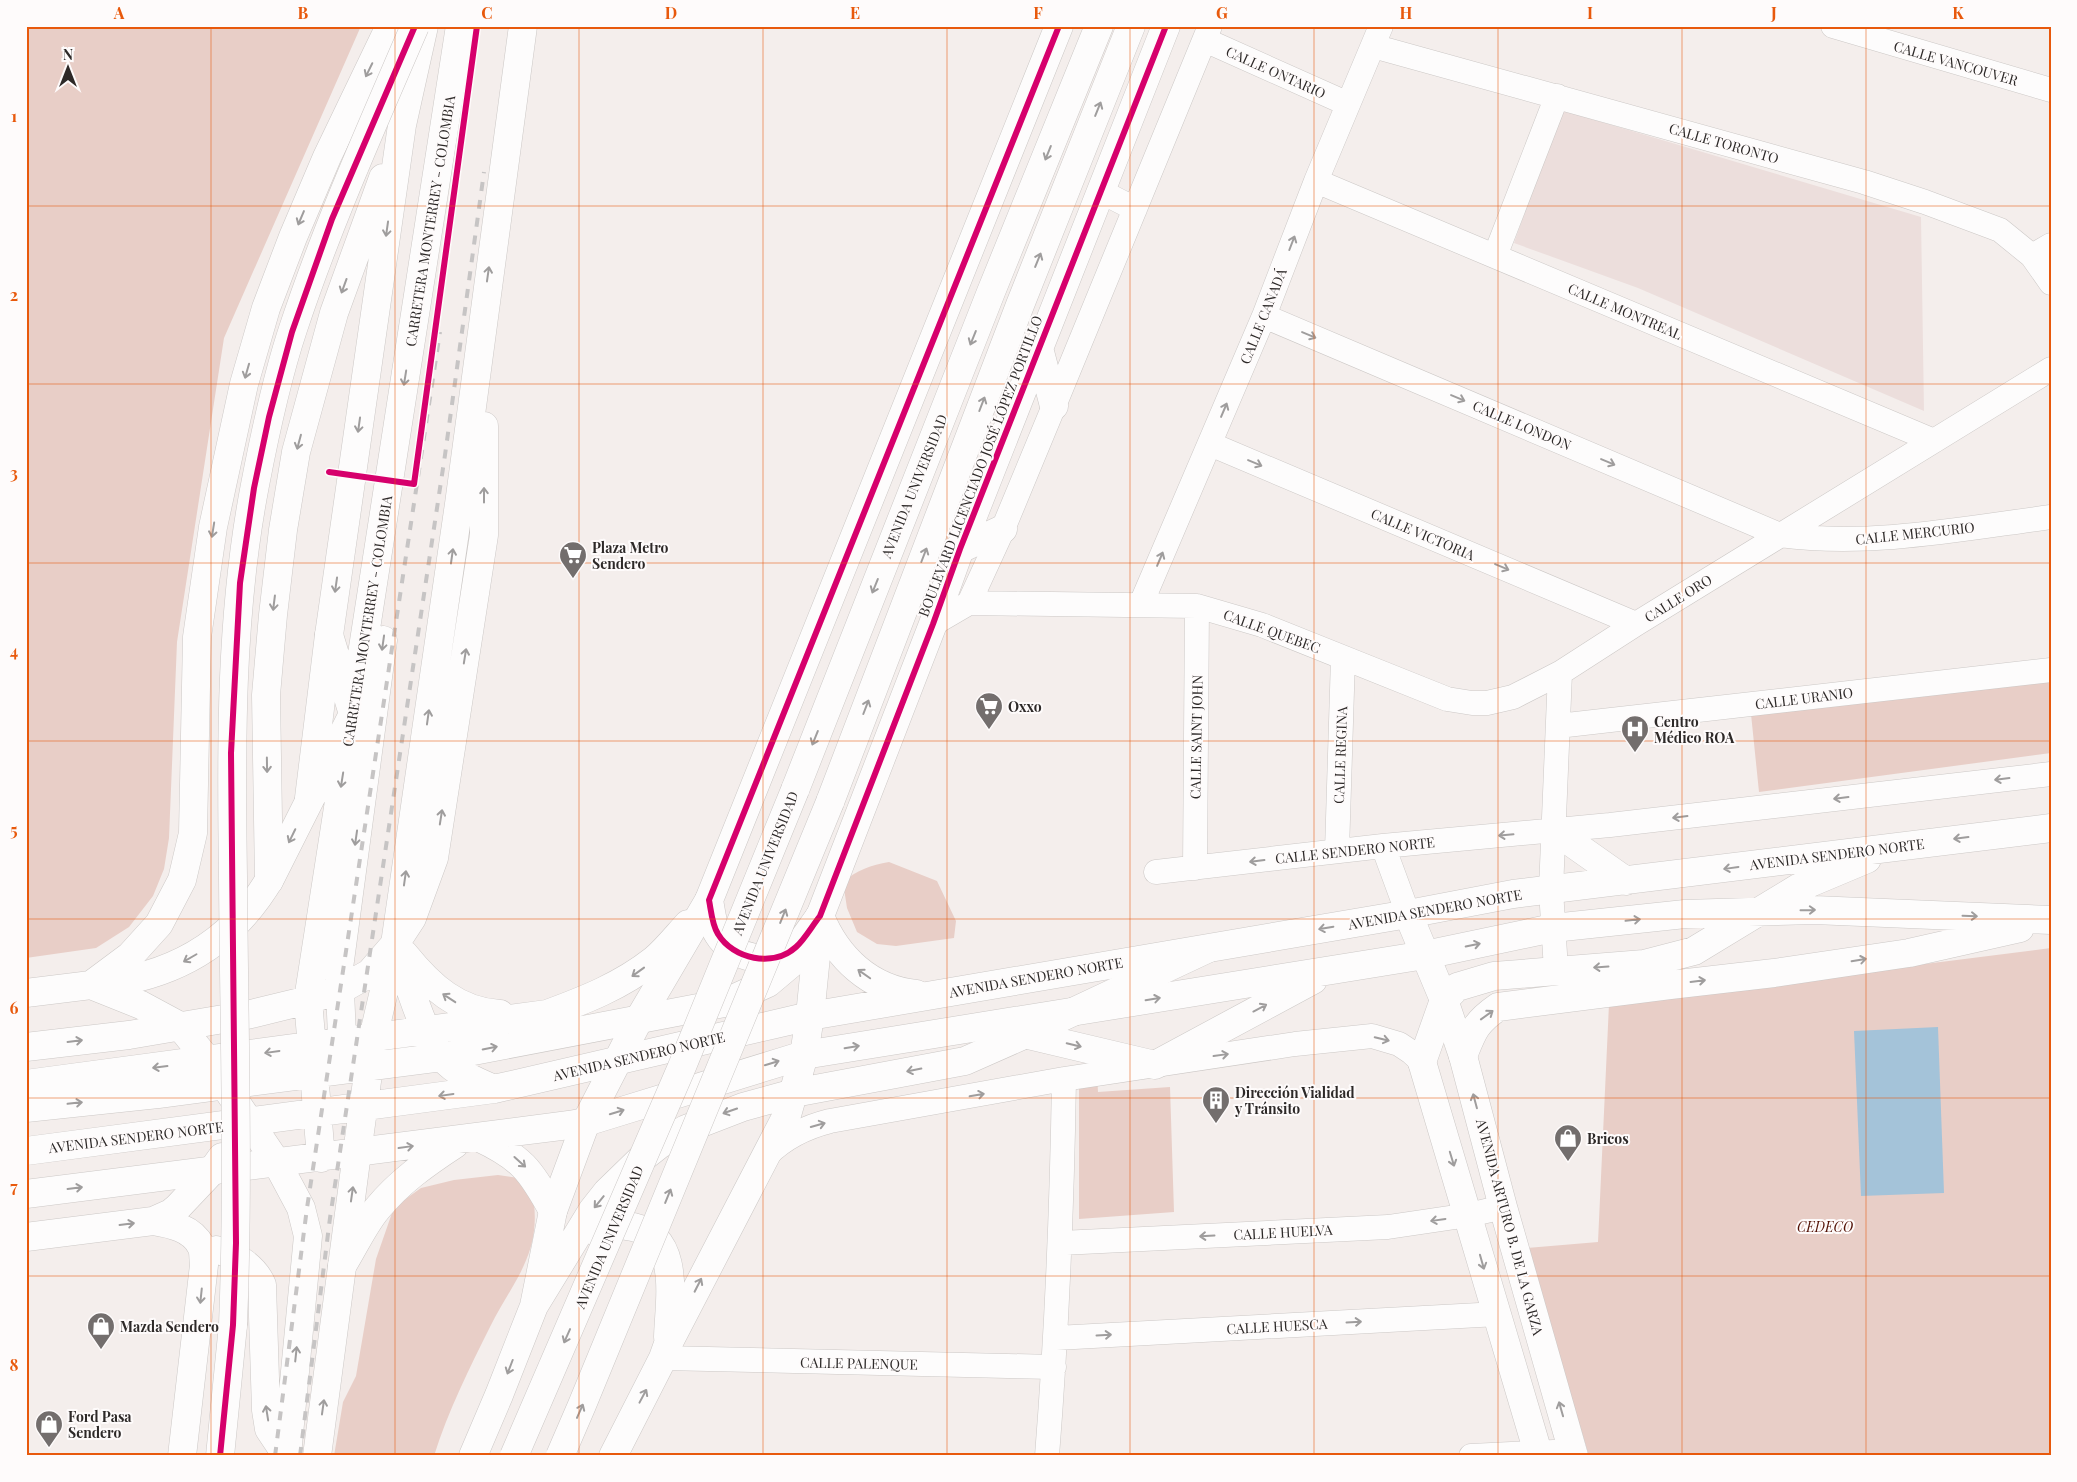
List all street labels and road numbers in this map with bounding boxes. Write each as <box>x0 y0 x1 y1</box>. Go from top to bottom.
street label: CALLE VANCOUVER <box>1892 36 2021 90</box>
street label: CALLE ONTARIO <box>1223 41 1329 103</box>
street label: CARRETERA MONTERREY - COLOMBIA <box>401 94 459 348</box>
street label: CALLE TORONTO <box>1667 118 1781 168</box>
street label: CALLE CANADÁ <box>1235 265 1291 367</box>
street label: CALLE MONTREAL <box>1565 278 1685 344</box>
street label: BOULEVARD LICENCIADO JOSÉ LÓPEZ PORTILLO <box>914 313 1046 619</box>
street label: CALLE LONDON <box>1470 396 1574 454</box>
street label: AVENIDA UNIVERSIDAD <box>876 411 952 562</box>
street label: CARRETERA MONTERREY - COLOMBIA <box>338 494 396 748</box>
street label: CALLE VICTORIA <box>1368 504 1478 564</box>
street label: CALLE MERCURIO <box>1854 517 1976 549</box>
street label: CALLE ORO <box>1641 570 1715 626</box>
street label: CALLE QUEBEC <box>1221 605 1323 657</box>
street label: CALLE SAINT JOHN <box>1185 675 1207 799</box>
street label: CALLE URANIO <box>1754 683 1854 713</box>
street label: CALLE REGINA <box>1329 706 1351 804</box>
street label: AVENIDA UNIVERSIDAD <box>727 788 803 939</box>
street label: CALLE SENDERO NORTE <box>1274 832 1436 868</box>
street label: AVENIDA SENDERO NORTE <box>1748 834 1925 874</box>
street label: AVENIDA SENDERO NORTE <box>1346 884 1523 934</box>
street label: AVENIDA SENDERO NORTE <box>947 952 1124 1002</box>
street label: AVENIDA SENDERO NORTE <box>550 1027 727 1085</box>
street label: AVENIDA ARTURO B. DE LA GARZA <box>1472 1116 1548 1337</box>
street label: AVENIDA SENDERO NORTE <box>47 1117 224 1157</box>
street label: AVENIDA UNIVERSIDAD <box>570 1163 648 1312</box>
street label: CALLE HUELVA <box>1233 1220 1333 1244</box>
street label: CALLE HUESCA <box>1226 1314 1328 1338</box>
street label: CALLE PALENQUE <box>800 1352 918 1374</box>

